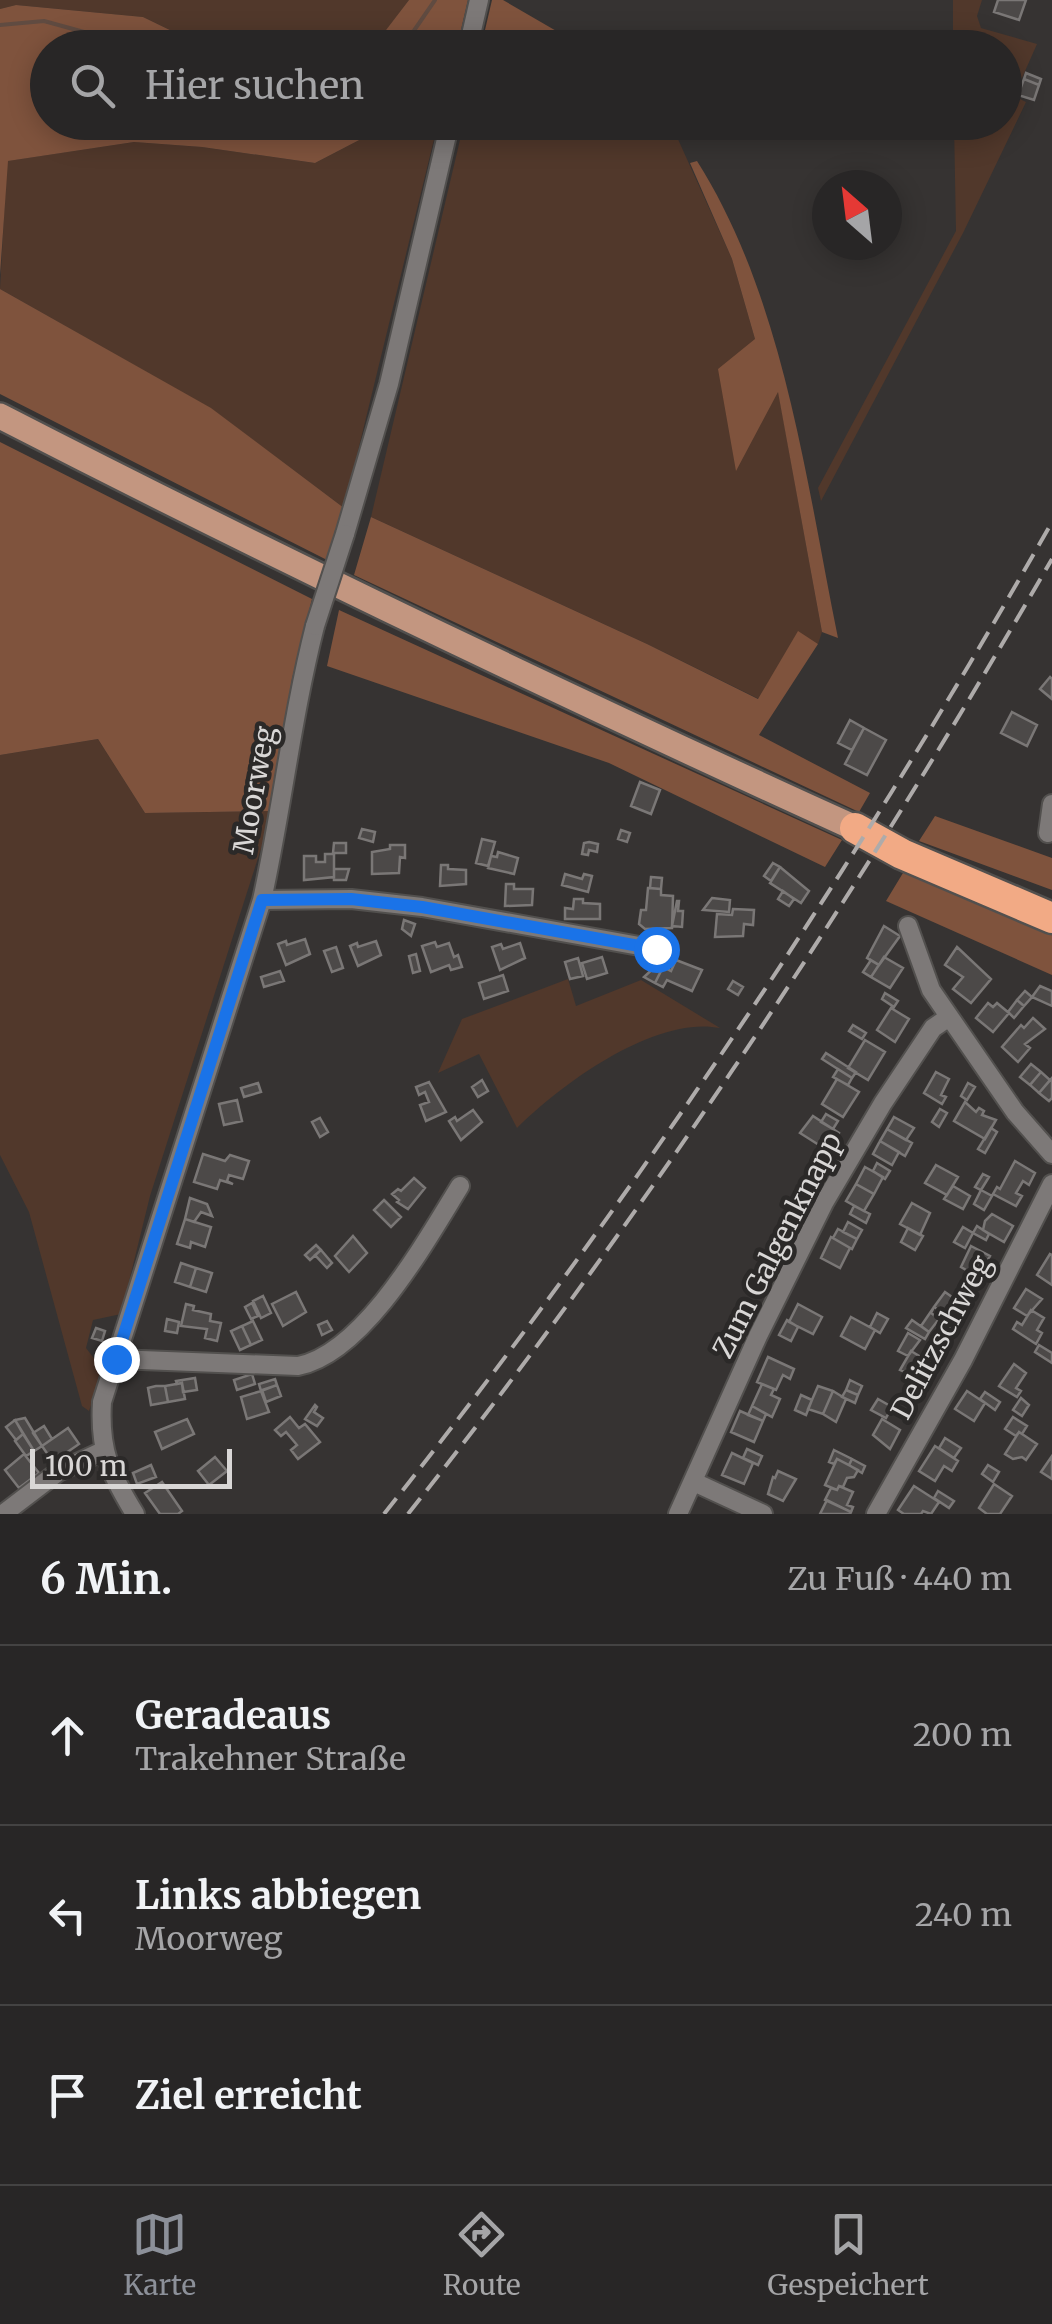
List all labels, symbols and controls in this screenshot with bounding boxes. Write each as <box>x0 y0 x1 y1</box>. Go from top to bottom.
search box <box>30 30 1022 140</box>
icon: search <box>65 58 120 113</box>
text: Hier suchen <box>145 62 364 109</box>
north arrow <box>812 170 902 260</box>
street label: Moorweg <box>225 723 283 857</box>
route start <box>634 927 680 973</box>
street label: Zum Galgenknapp <box>705 1126 849 1364</box>
street label: Delitzschweg <box>883 1249 999 1425</box>
route end <box>94 1337 140 1383</box>
scale bar <box>30 1444 232 1488</box>
text: 100 m <box>45 1448 127 1484</box>
text: 6 Min. <box>40 1553 172 1605</box>
text: Zu Fuß · 440 m <box>787 1559 1012 1599</box>
text: Geradeaus <box>135 1692 331 1739</box>
icon: ahead <box>40 1708 95 1763</box>
text: 200 m <box>913 1715 1012 1755</box>
text: Trakehner Straße <box>135 1739 406 1779</box>
text: Links abbiegen <box>135 1872 421 1919</box>
icon: left <box>40 1888 95 1943</box>
text: 240 m <box>915 1895 1012 1935</box>
text: Moorweg <box>135 1919 283 1959</box>
icon: arrive <box>40 2068 95 2123</box>
text: Ziel erreicht <box>135 2072 362 2119</box>
tab: Karte <box>123 2207 196 2303</box>
tab: Route <box>443 2207 521 2303</box>
tab: Gespeichert <box>767 2207 929 2303</box>

